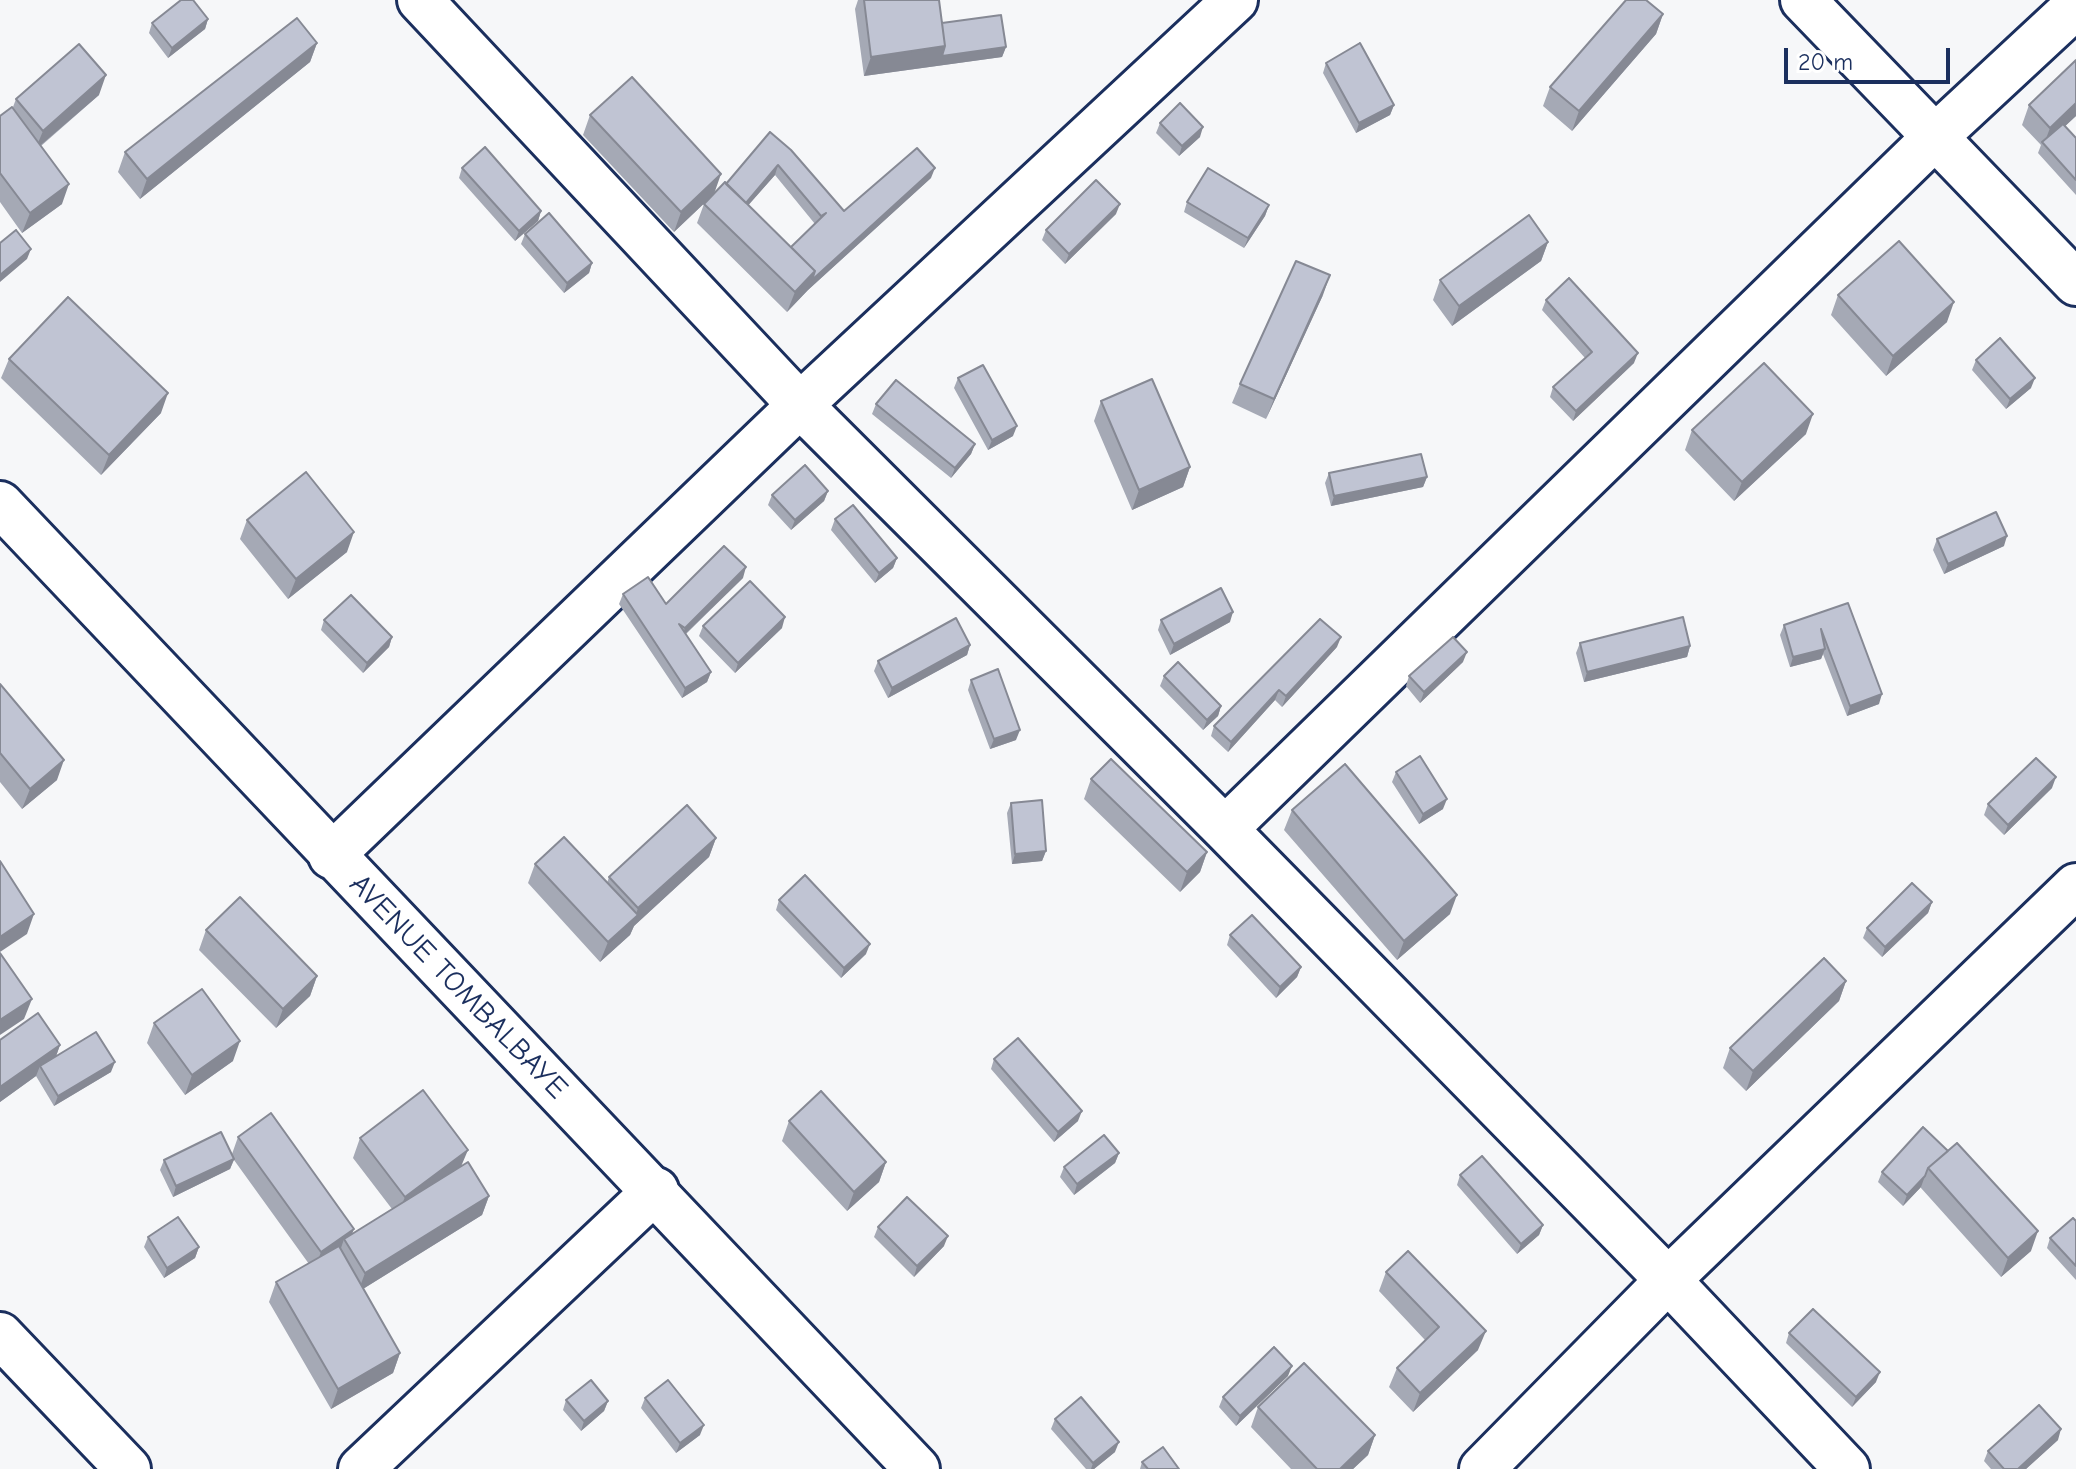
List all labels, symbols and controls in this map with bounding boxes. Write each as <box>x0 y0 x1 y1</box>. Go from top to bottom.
scale bar <box>1788 32 1954 82</box>
text: 20 m <box>1798 48 1853 76</box>
street label: AVENUE TOMBALBAYE <box>341 867 575 1107</box>

